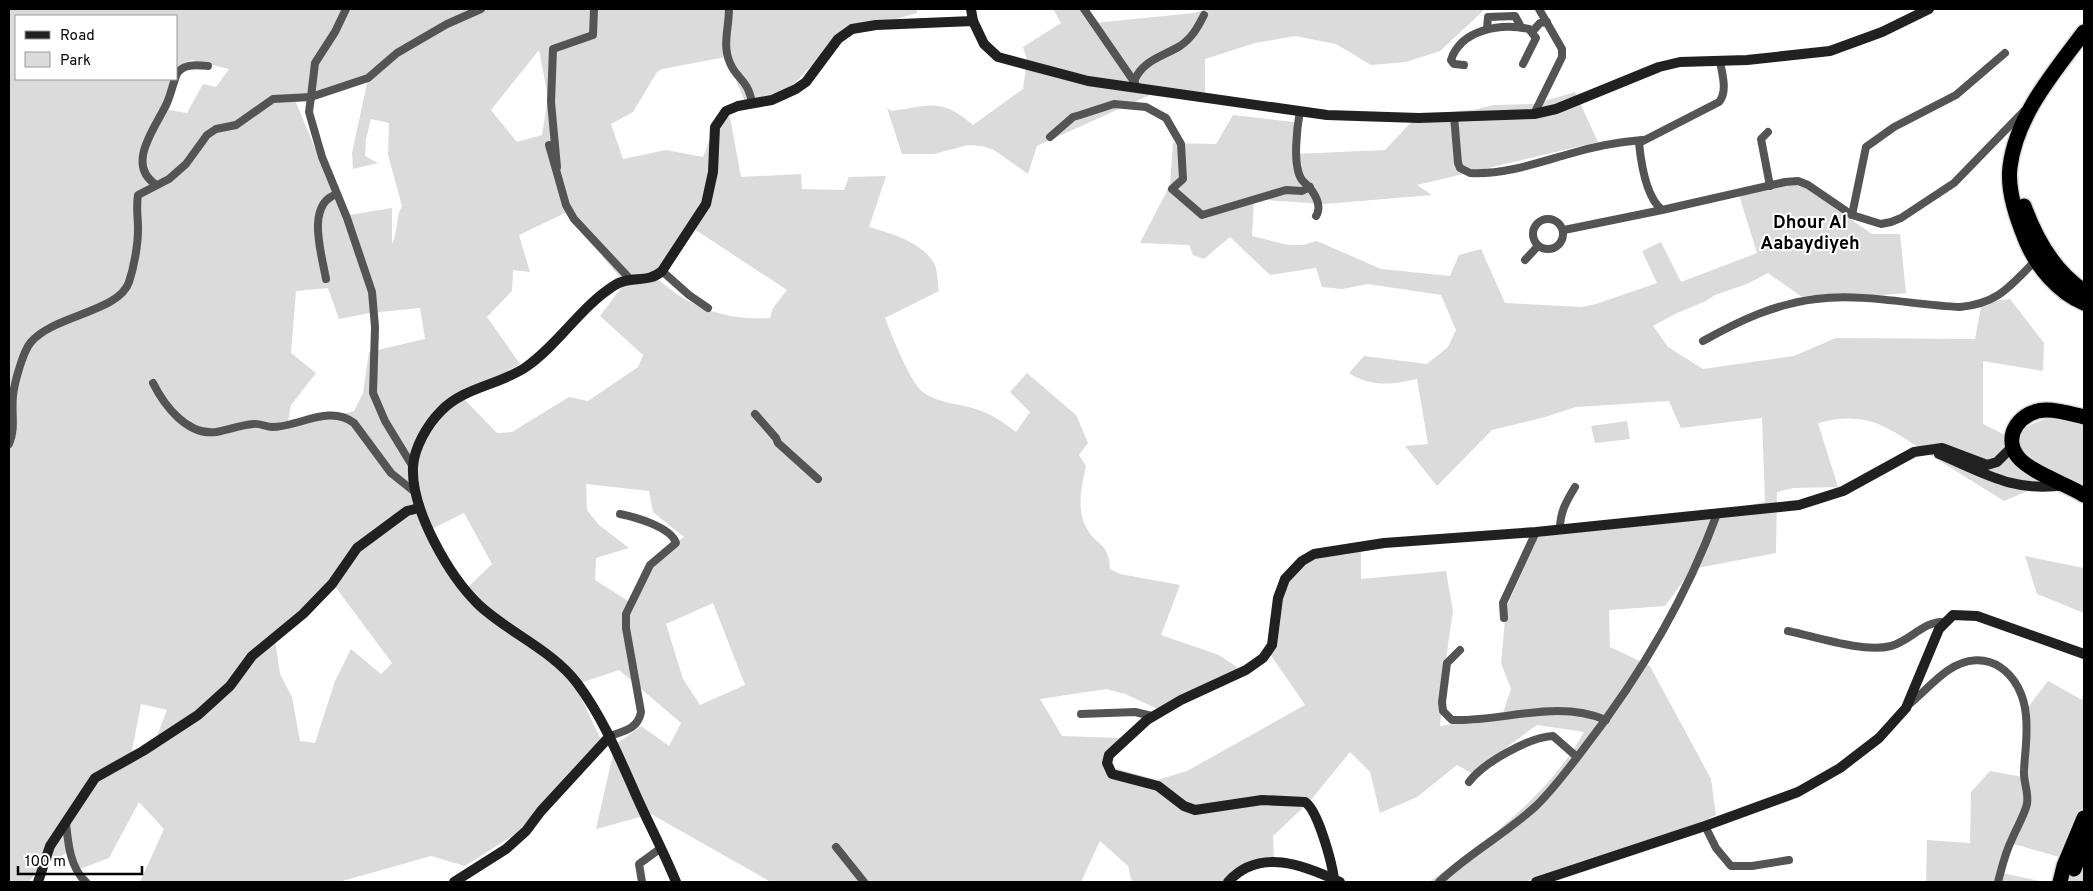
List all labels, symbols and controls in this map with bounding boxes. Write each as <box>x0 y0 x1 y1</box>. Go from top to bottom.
legend <box>15 15 178 80</box>
text: Road <box>60 27 95 46</box>
text: Park <box>60 52 91 71</box>
district label: Dhour Al Aabaydiyeh <box>1760 212 1860 256</box>
scale bar <box>18 844 141 876</box>
text: 100 m <box>25 853 66 872</box>

